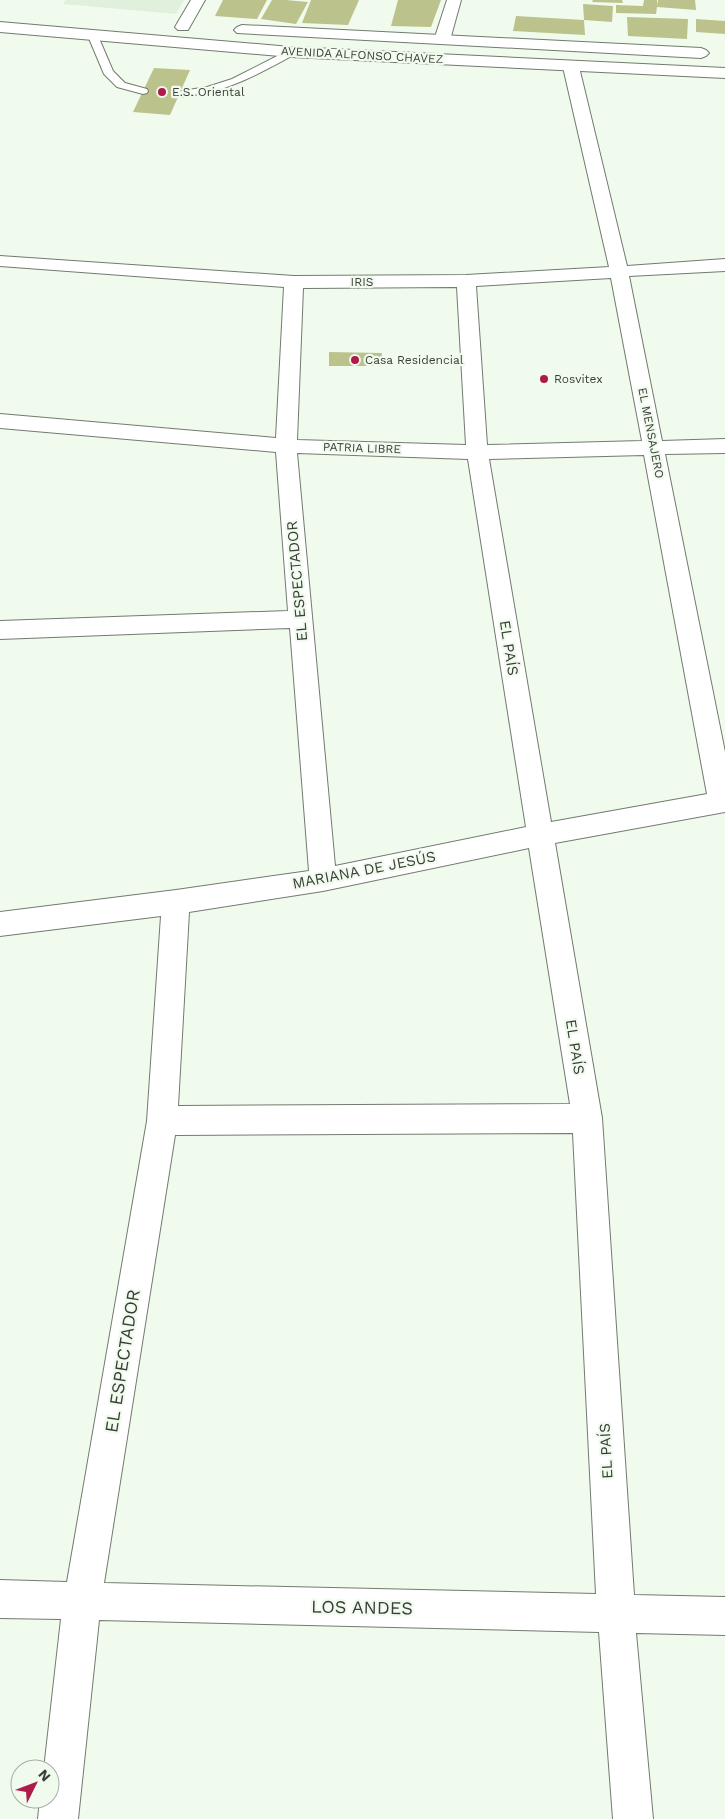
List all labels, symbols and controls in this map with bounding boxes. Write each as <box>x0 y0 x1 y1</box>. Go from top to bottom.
street label: AVENIDA ALFONSO CHAVEZ <box>281 44 443 66</box>
place label: E.S. Oriental <box>172 85 245 99</box>
marker: E.S. Oriental <box>156 86 168 98</box>
street label: IRIS <box>351 275 373 289</box>
place label: Casa Residencial <box>365 353 464 367</box>
marker: Casa Residencial <box>349 354 361 366</box>
place label: Rosvitex <box>554 372 603 386</box>
marker: Rosvitex <box>538 373 550 385</box>
street label: EL MENSAJERO <box>635 386 667 480</box>
street label: PATRIA LIBRE <box>323 440 402 456</box>
street label: EL ESPECTADOR <box>283 520 311 642</box>
street label: EL PAÍS <box>496 619 522 677</box>
street label: MARIANA DE JESÚS <box>291 847 437 893</box>
street label: EL PAÍS <box>562 1018 588 1076</box>
street label: EL ESPECTADOR <box>100 1288 144 1434</box>
street label: EL PAÍS <box>596 1423 616 1479</box>
street label: LOS ANDES <box>311 1596 413 1618</box>
north arrow <box>10 1759 60 1809</box>
text: N <box>35 1766 54 1785</box>

